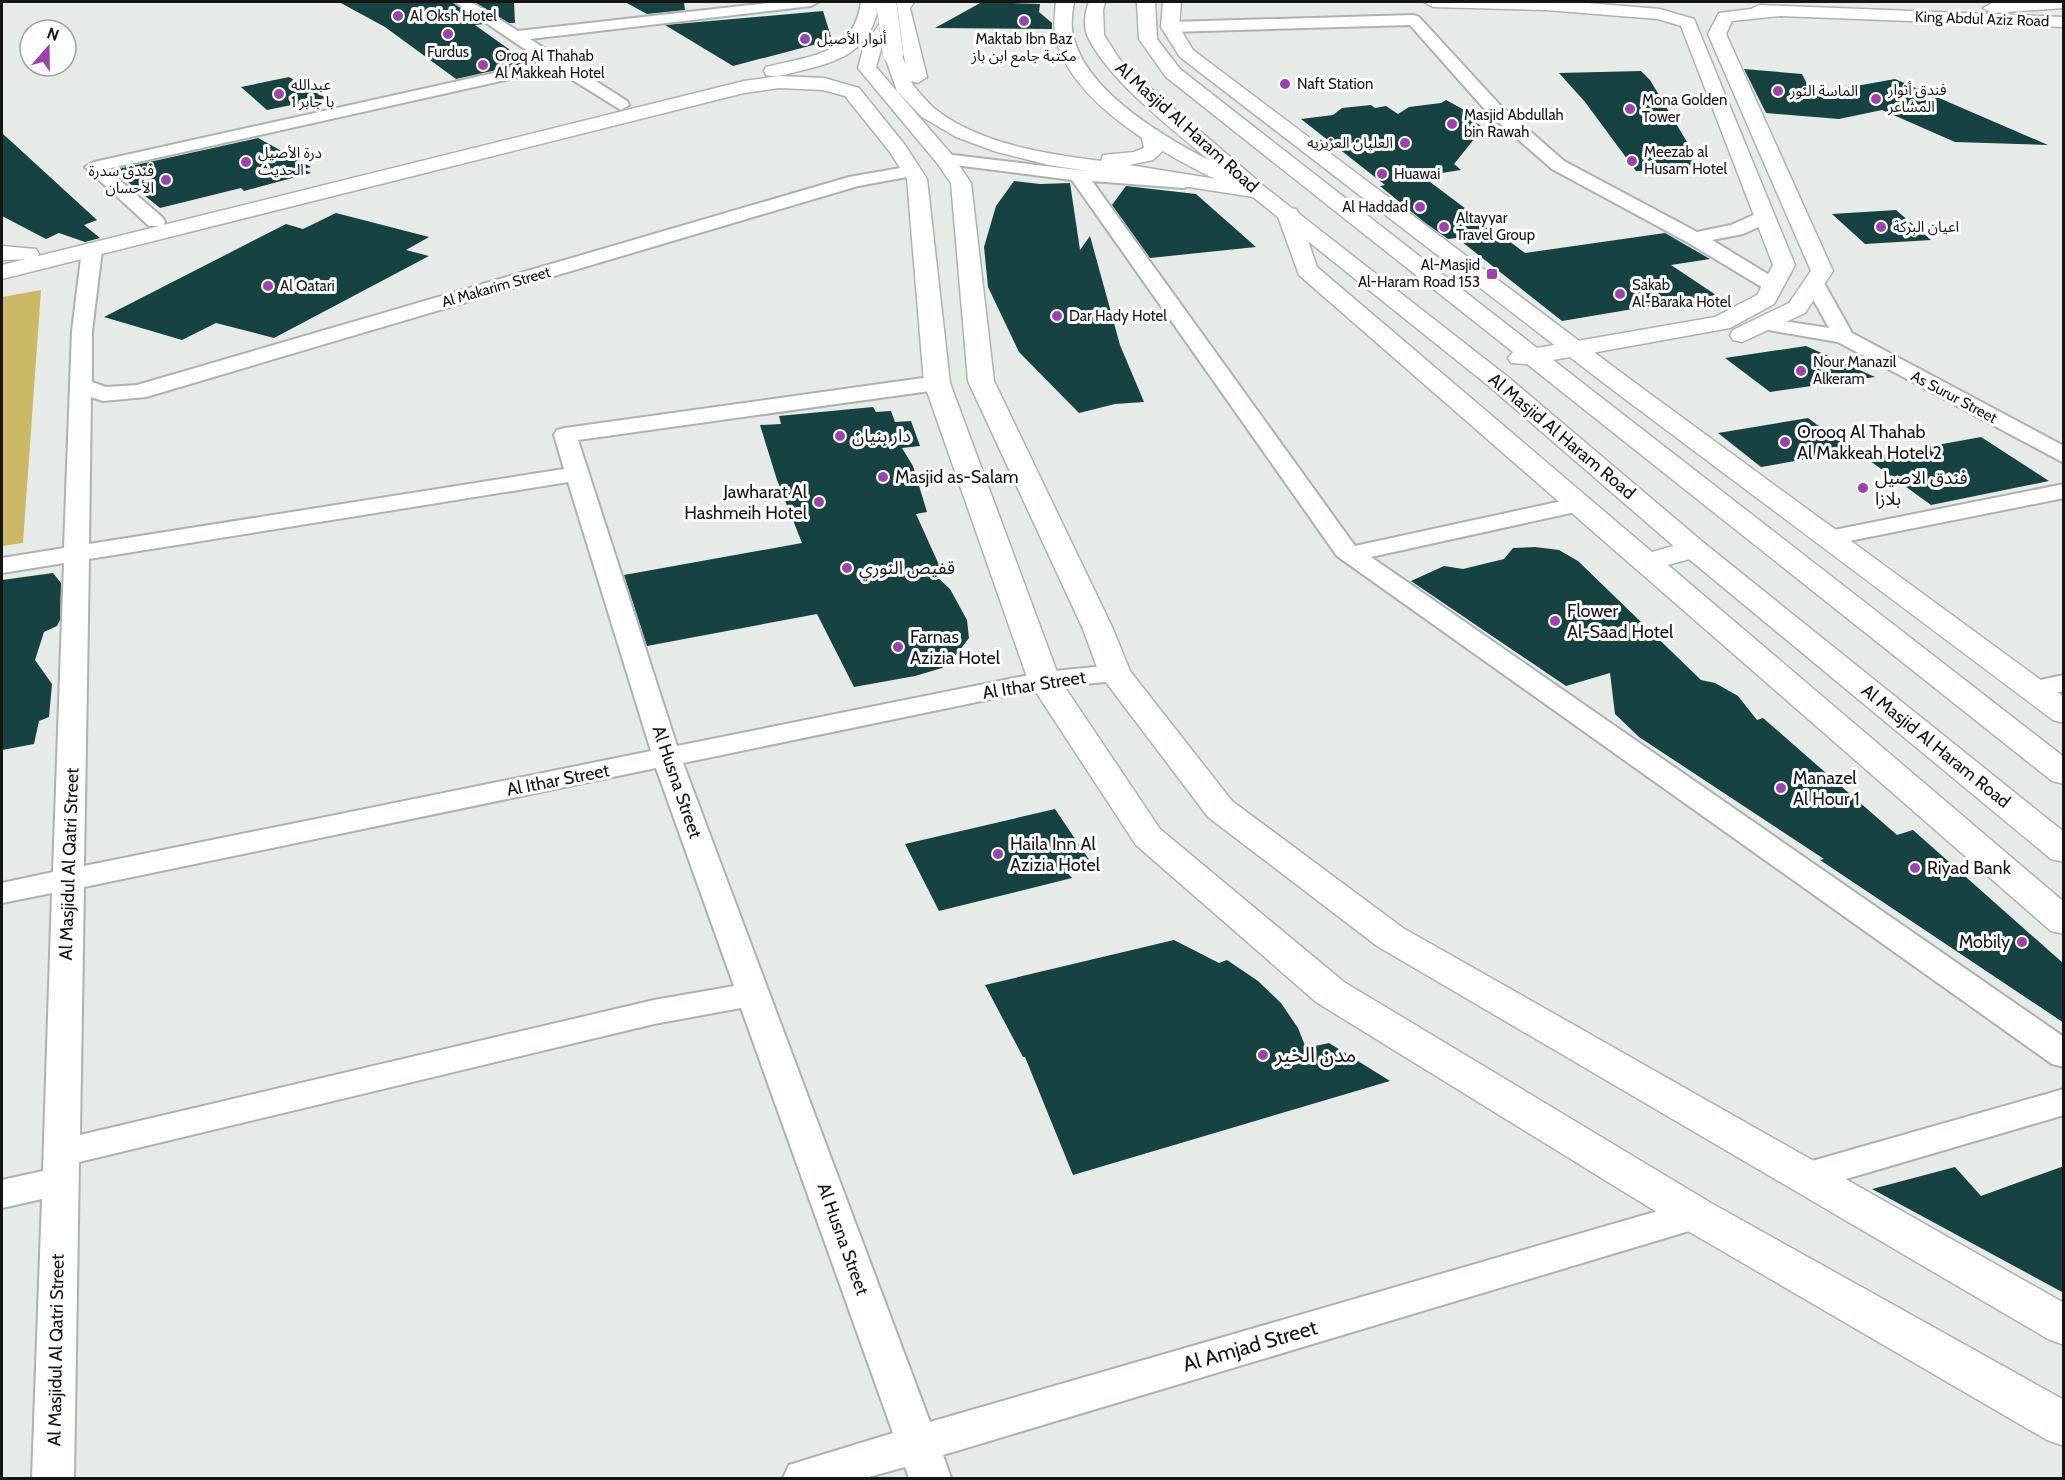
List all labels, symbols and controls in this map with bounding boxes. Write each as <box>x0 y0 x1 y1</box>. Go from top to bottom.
place label: Al Oksh Hotel <box>410 7 497 25</box>
street label: King Abdul Aziz Road <box>1915 8 2049 30</box>
marker: Al Oksh Hotel <box>391 9 405 23</box>
marker: Maktab Ibn Baz مكتبة جامع ابن باز <box>1017 14 1031 28</box>
north arrow <box>18 18 78 78</box>
text: N <box>44 24 62 45</box>
marker: Furdus <box>441 27 455 41</box>
place label: أنوار الأصيل <box>817 30 887 48</box>
place label: Maktab Ibn Baz مكتبة جامع ابن باز <box>970 30 1077 68</box>
marker: أنوار الأصيل <box>798 32 812 46</box>
place label: Furdus <box>427 43 469 61</box>
place label: Oroq Al Thahab Al Makkeah Hotel <box>495 47 605 82</box>
street label: Al Masjid Al Haram Road <box>1111 57 1263 197</box>
marker: Oroq Al Thahab Al Makkeah Hotel <box>476 58 490 72</box>
place label: Naft Station <box>1297 75 1373 93</box>
place label: عبدالله با جابر 1 <box>291 76 334 111</box>
marker: Naft Station <box>1278 77 1292 91</box>
place label: فندق أنوار المشاعر <box>1887 81 1947 116</box>
place label: الماسة النور <box>1789 82 1858 100</box>
marker: الماسة النور <box>1771 84 1785 98</box>
marker: عبدالله با جابر 1 <box>272 87 286 101</box>
place label: Mona Golden Tower <box>1642 91 1727 126</box>
marker: فندق أنوار المشاعر <box>1869 92 1883 106</box>
marker: Mona Golden Tower <box>1623 102 1637 116</box>
place label: Masjid Abdullah bin Rawah <box>1464 106 1564 141</box>
marker: Masjid Abdullah bin Rawah <box>1445 117 1459 131</box>
place label: العليان العزيزيه <box>1307 134 1393 152</box>
marker: العليان العزيزيه <box>1398 136 1412 150</box>
place label: Meezab al Husam Hotel <box>1644 143 1727 178</box>
place label: درة الأصيل الحديث <box>258 144 322 179</box>
marker: Meezab al Husam Hotel <box>1625 154 1639 168</box>
marker: درة الأصيل الحديث <box>239 155 253 169</box>
place label: فندق سدرة الأحسان <box>88 162 154 197</box>
place label: Huawai <box>1394 165 1441 183</box>
marker: Huawai <box>1375 167 1389 181</box>
marker: فندق سدرة الأحسان <box>159 173 173 187</box>
place label: Al Haddad <box>1342 198 1408 216</box>
marker: Al Haddad <box>1413 200 1427 214</box>
place label: Altayyar Travel Group <box>1456 209 1535 244</box>
place label: اعيان البركة <box>1893 218 1959 236</box>
marker: Altayyar Travel Group <box>1437 220 1451 234</box>
marker: اعيان البركة <box>1874 220 1888 234</box>
place label: Al-Masjid Al-Haram Road 153 <box>1358 256 1480 291</box>
street label: Al Makarim Street <box>440 263 552 311</box>
marker: Al-Masjid Al-Haram Road 153 <box>1485 267 1499 281</box>
place label: Sakab Al-Baraka Hotel <box>1632 276 1731 311</box>
place label: Al Qatari <box>280 277 335 295</box>
marker: Al Qatari <box>261 279 275 293</box>
marker: Sakab Al-Baraka Hotel <box>1613 287 1627 301</box>
place label: Dar Hady Hotel <box>1069 307 1167 325</box>
marker: Dar Hady Hotel <box>1050 309 1064 323</box>
place label: Nour Manazil Alkeram <box>1813 353 1897 388</box>
marker: Nour Manazil Alkeram <box>1794 364 1808 378</box>
street label: As Surur Street <box>1908 367 2000 427</box>
street label: Al Masjid Al Haram Road <box>1484 368 1640 504</box>
place label: Orooq Al Thahab Al Makkeah Hotel 2 <box>1797 421 1942 464</box>
place label: دار بنيان <box>852 425 911 447</box>
marker: دار بنيان <box>833 429 847 443</box>
marker: Orooq Al Thahab Al Makkeah Hotel 2 <box>1778 435 1792 449</box>
place label: Masjid as-Salam <box>895 466 1019 488</box>
place label: فندق الاصيل بلازا <box>1875 467 1968 510</box>
marker: Masjid as-Salam <box>876 470 890 484</box>
place label: Jawharat Al Hashmeih Hotel <box>684 481 808 524</box>
marker: فندق الاصيل بلازا <box>1856 481 1870 495</box>
marker: Jawharat Al Hashmeih Hotel <box>812 495 826 509</box>
place label: قفيص النوري <box>859 557 955 581</box>
marker: قفيص النوري <box>840 561 854 575</box>
place label: Flower Al-Saad Hotel <box>1567 600 1674 643</box>
marker: Flower Al-Saad Hotel <box>1548 614 1562 628</box>
place label: Farnas Azizia Hotel <box>910 626 1001 669</box>
marker: Farnas Azizia Hotel <box>891 640 905 654</box>
street label: Al Ithar Street <box>981 666 1087 704</box>
street label: Al Masjid Al Haram Road <box>1857 679 2015 813</box>
street label: Al Husna Street <box>647 723 707 841</box>
street label: Al Ithar Street <box>505 759 611 801</box>
street label: Al Masjidul Al Qatri Street <box>55 767 83 961</box>
place label: Manazel Al Hour 1 <box>1793 767 1860 810</box>
marker: Manazel Al Hour 1 <box>1774 781 1788 795</box>
place label: Haila Inn Al Azizia Hotel <box>1010 833 1101 876</box>
marker: Haila Inn Al Azizia Hotel <box>991 847 1005 861</box>
place label: Riyad Bank <box>1927 857 2012 879</box>
marker: Riyad Bank <box>1908 861 1922 875</box>
place label: Mobily <box>1959 931 2010 953</box>
marker: Mobily <box>2015 935 2029 949</box>
place label: مدن الخير <box>1274 1042 1356 1067</box>
marker: مدن الخير <box>1256 1048 1270 1062</box>
street label: Al Husna Street <box>813 1180 873 1298</box>
street label: Al Masjidul Al Qatri Street <box>43 1254 69 1446</box>
street label: Al Amjad Street <box>1180 1314 1320 1378</box>

